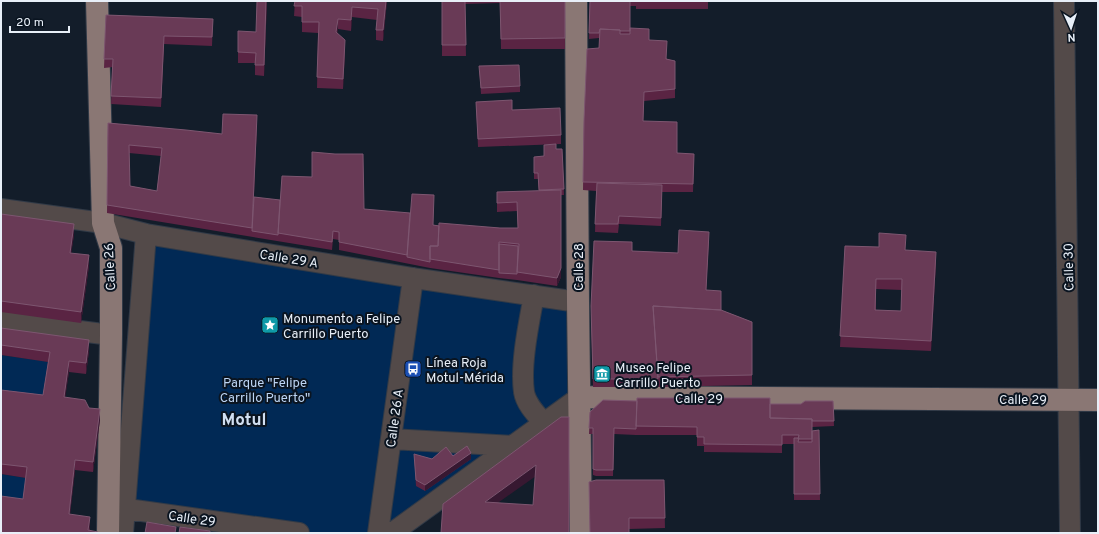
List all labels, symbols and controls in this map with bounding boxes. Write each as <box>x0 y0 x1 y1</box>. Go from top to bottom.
scale bar <box>10 8 69 34</box>
north arrow <box>1051 8 1091 48</box>
text: 20 m <box>16 15 44 31</box>
text: N <box>1067 30 1076 44</box>
street label: Calle 26 <box>102 243 120 291</box>
street label: Calle 28 <box>572 243 588 291</box>
street label: Calle 30 <box>1062 243 1078 291</box>
street label: Calle 29 A <box>258 247 319 273</box>
place label: Monumento a Felipe Carrillo Puerto <box>283 312 400 343</box>
place icon: Monumento a Felipe Carrillo Puerto <box>260 315 280 335</box>
place label: Línea Roja Motul-Mérida <box>426 356 504 387</box>
bus stop icon: Línea Roja Motul-Mérida <box>403 359 423 379</box>
place label: Museo Felipe Carrillo Puerto <box>615 361 701 392</box>
museum icon: Museo Felipe Carrillo Puerto <box>592 364 612 384</box>
park label: Parque "Felipe Carrillo Puerto" <box>220 376 310 407</box>
street label: Calle 26 A <box>384 388 408 449</box>
street label: Calle 29 <box>675 392 723 408</box>
street label: Calle 29 <box>999 393 1047 409</box>
district label: Motul <box>221 410 267 432</box>
street label: Calle 29 <box>167 509 217 531</box>

